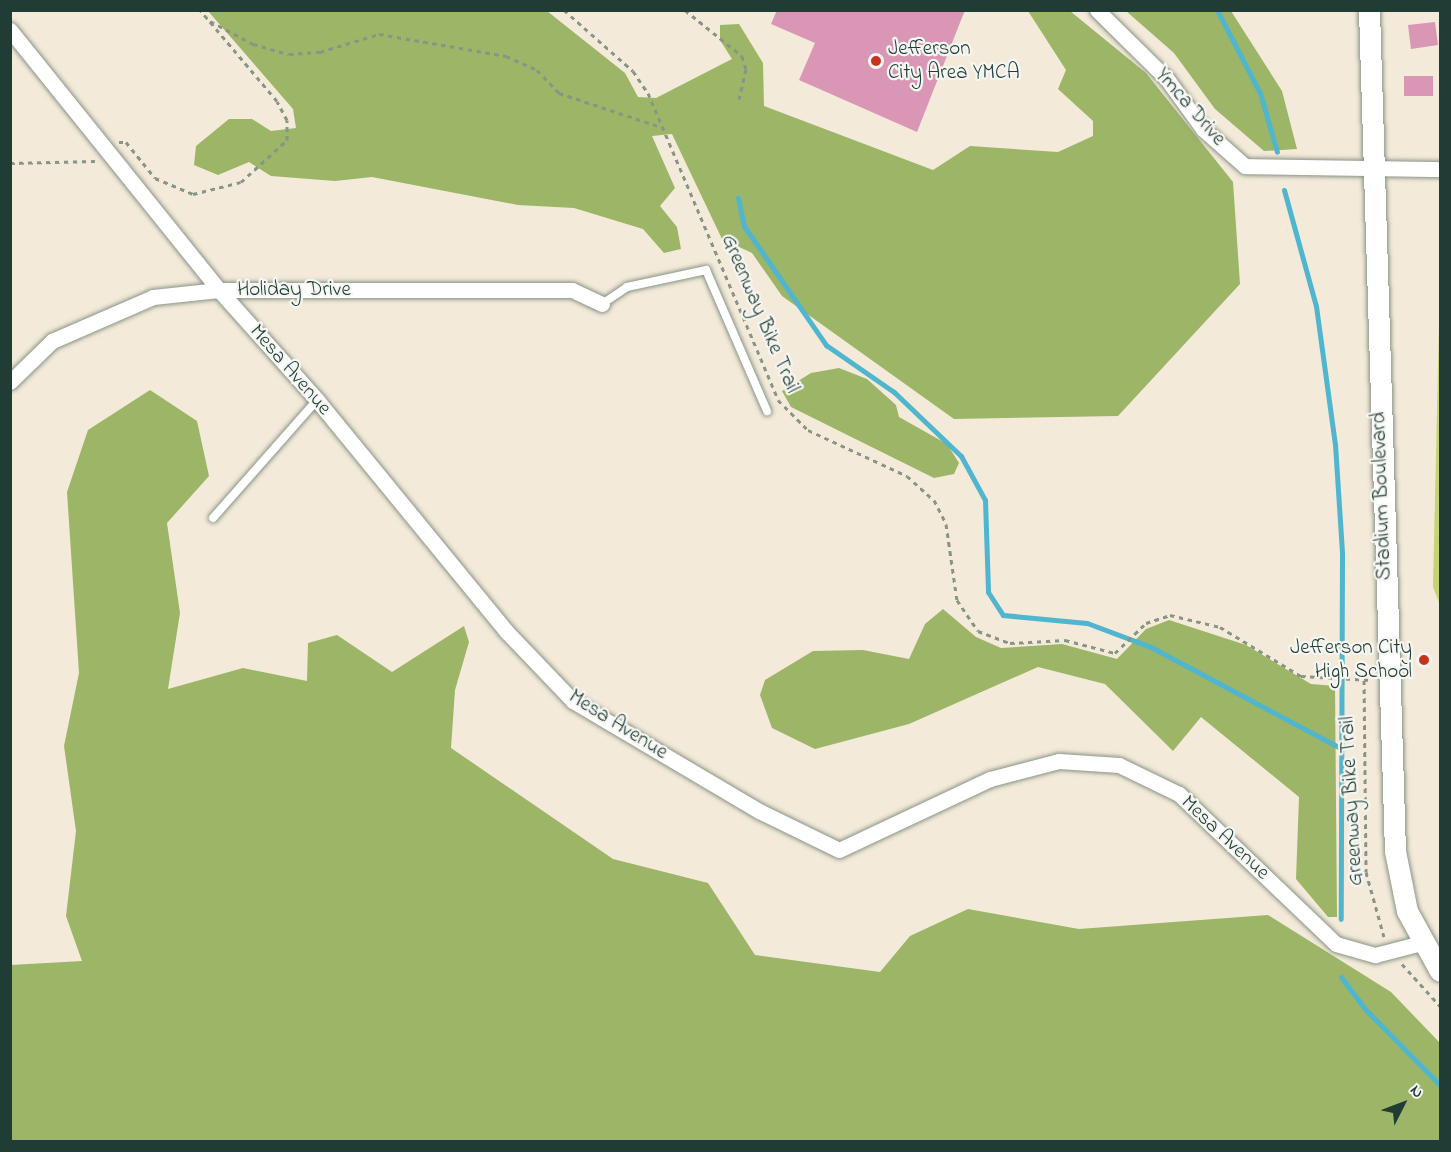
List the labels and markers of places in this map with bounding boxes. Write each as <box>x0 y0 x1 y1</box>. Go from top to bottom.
place label: Jefferson City Area YMCA <box>888 36 1020 86</box>
marker: Jefferson City Area YMCA <box>869 54 883 68</box>
place label: Jefferson City High School <box>1290 635 1412 685</box>
marker: Jefferson City High School <box>1417 653 1431 667</box>

